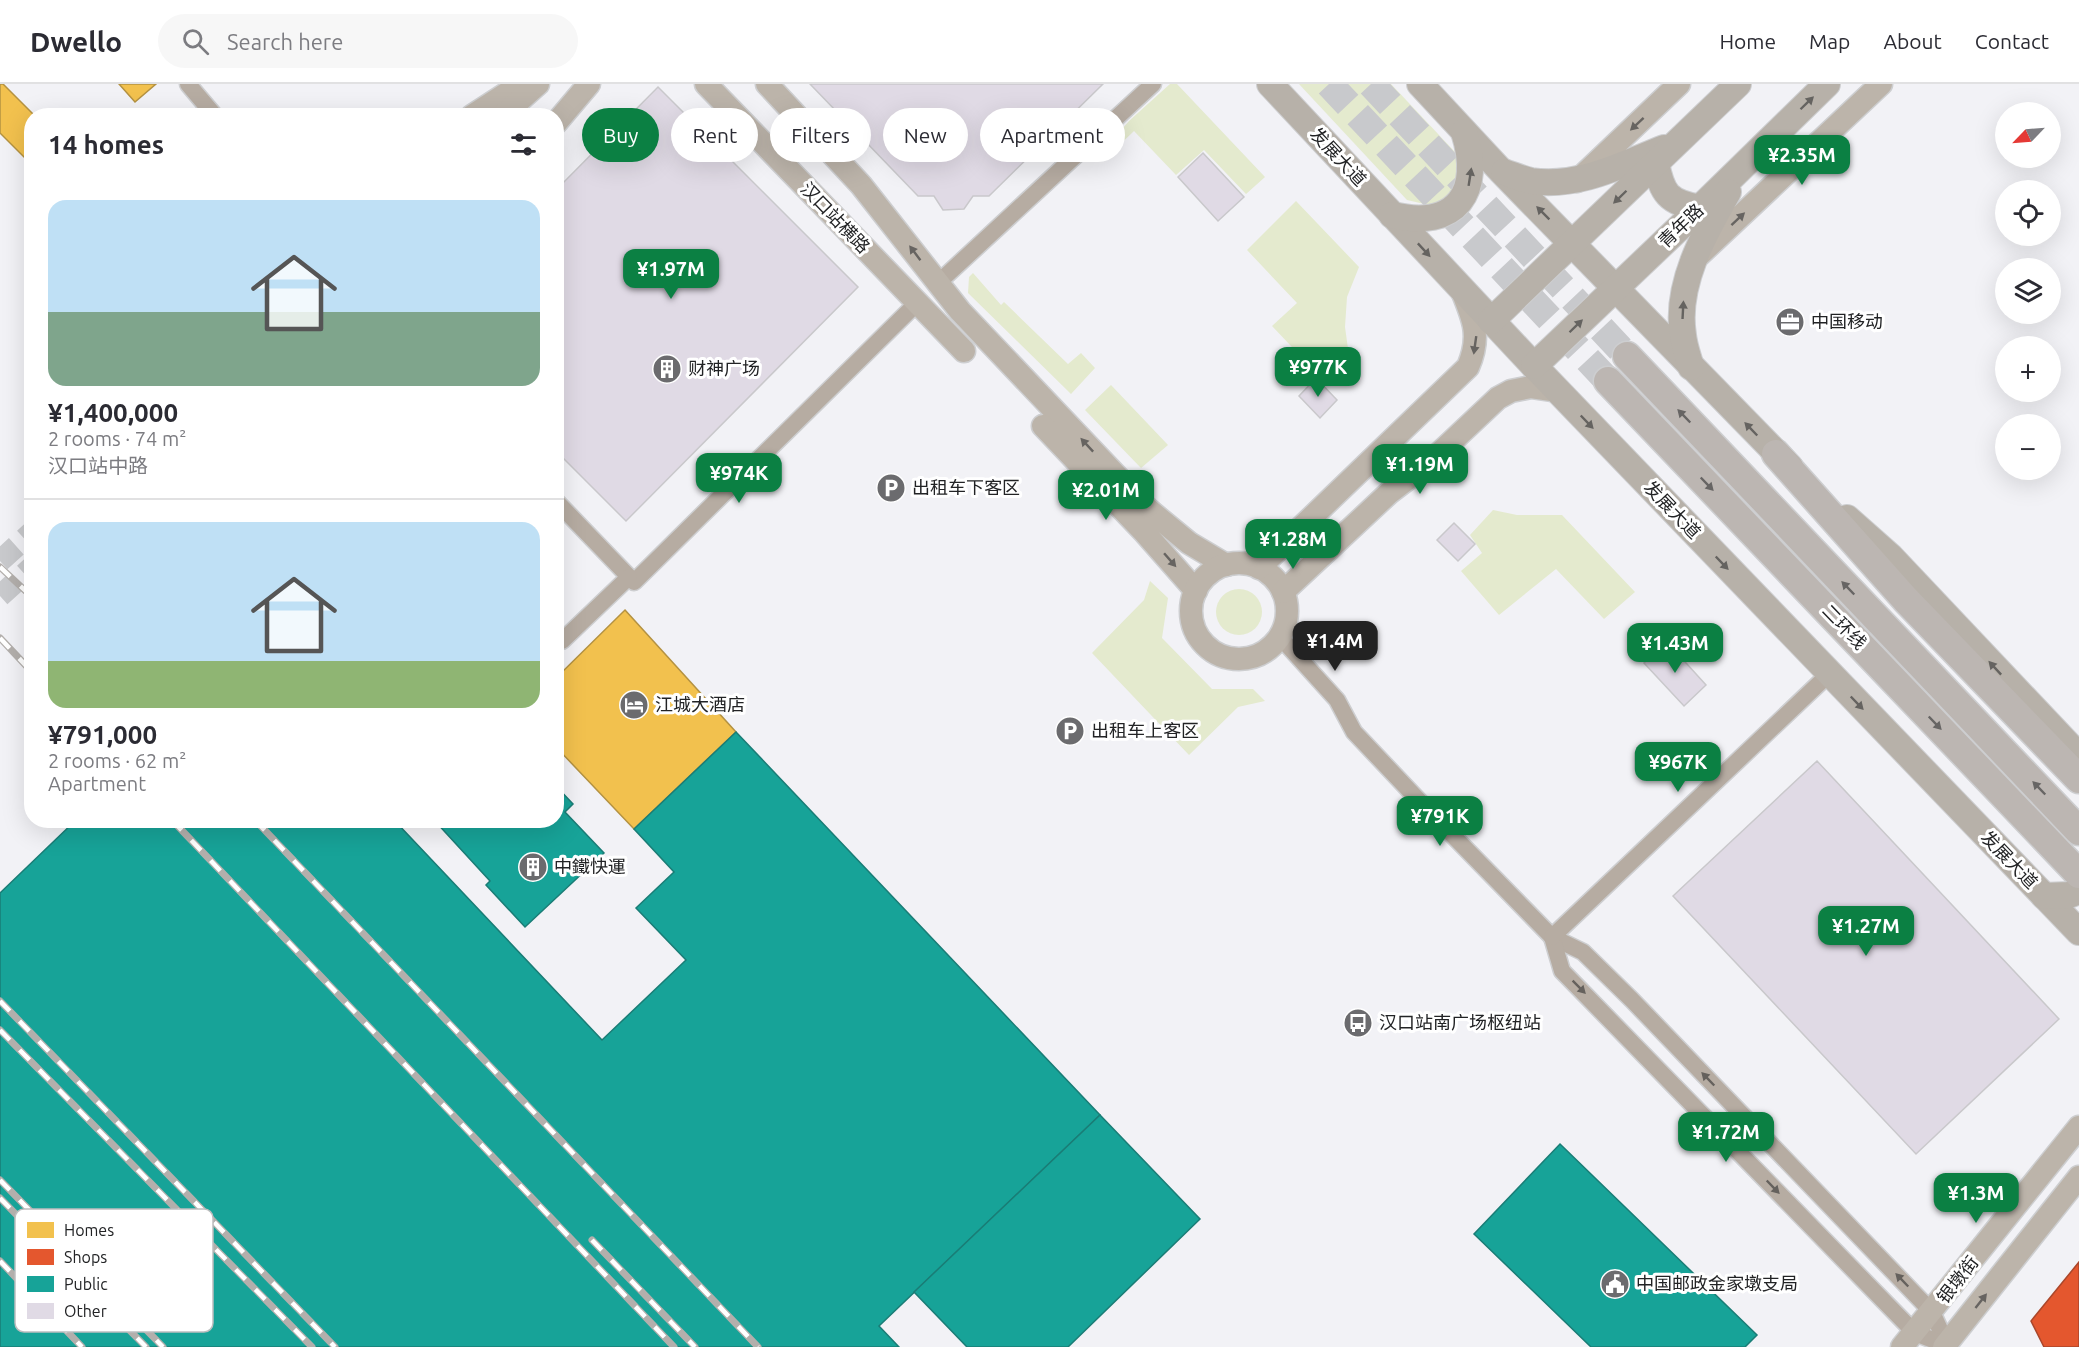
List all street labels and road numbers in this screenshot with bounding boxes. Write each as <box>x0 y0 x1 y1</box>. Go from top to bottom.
street label: 发展大道 <box>1307 123 1371 189</box>
street label: 汉口站横路 <box>797 178 874 257</box>
street label: 青年路 <box>1654 199 1707 251</box>
street label: 发展大道 <box>1641 476 1705 542</box>
street label: 二环线 <box>1819 600 1871 653</box>
street label: 发展大道 <box>1978 826 2042 892</box>
street label: 银墩街 <box>1933 1252 1982 1307</box>

